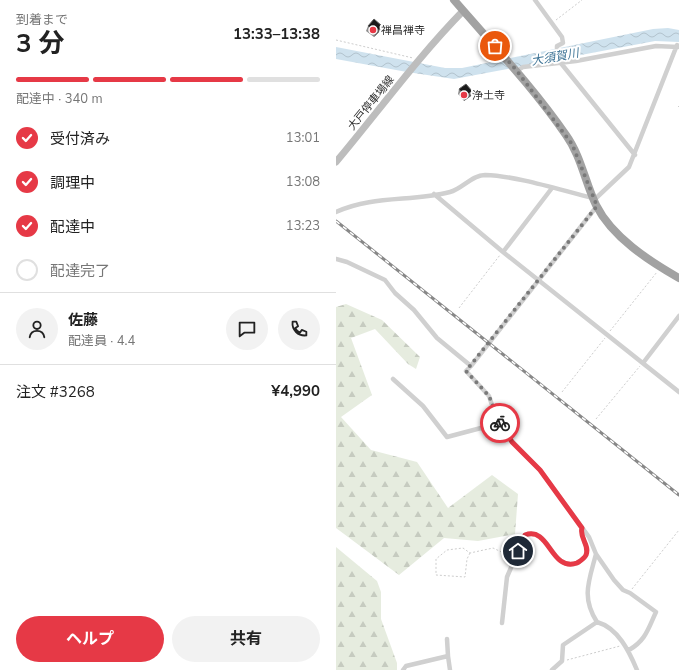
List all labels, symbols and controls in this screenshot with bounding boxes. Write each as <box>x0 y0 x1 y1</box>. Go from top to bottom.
text: 到着まで <box>16 11 68 29</box>
place label: 禅昌禅寺 <box>381 23 425 38</box>
text: 13:33–13:38 <box>233 24 320 44</box>
marker: 禅昌禅寺 <box>368 25 378 35</box>
text: 3 分 <box>16 26 65 61</box>
pin <box>478 29 512 63</box>
icon: bag <box>484 35 506 57</box>
water label: 大須賀川 <box>530 45 582 69</box>
street label: 大戸停車場線 <box>344 73 398 133</box>
place label: 浄土寺 <box>472 88 505 103</box>
text: 配達中 · 340 m <box>16 90 103 108</box>
marker: 浄土寺 <box>459 90 469 100</box>
icon: check <box>16 127 38 149</box>
text: 受付済み <box>50 129 110 149</box>
text: 13:01 <box>286 129 320 147</box>
icon: check <box>16 171 38 193</box>
text: 調理中 <box>50 173 95 193</box>
text: 13:08 <box>286 173 320 191</box>
icon: check <box>16 215 38 237</box>
text: 配達中 <box>50 217 95 237</box>
text: 13:23 <box>286 217 320 235</box>
text: 配達完了 <box>50 261 110 281</box>
button: person <box>16 308 58 350</box>
button: chat <box>226 308 268 350</box>
button: phone <box>278 308 320 350</box>
text: 佐藤 <box>68 310 98 330</box>
text: 配達員 · 4.4 <box>68 332 135 350</box>
text: ¥4,990 <box>271 381 320 401</box>
text: 注文 #3268 <box>16 382 95 402</box>
courier <box>480 403 520 443</box>
icon: bike <box>489 412 511 434</box>
pin <box>501 534 535 568</box>
icon: home <box>507 540 529 562</box>
button: ヘルプ <box>16 616 164 662</box>
button: 共有 <box>172 616 320 662</box>

